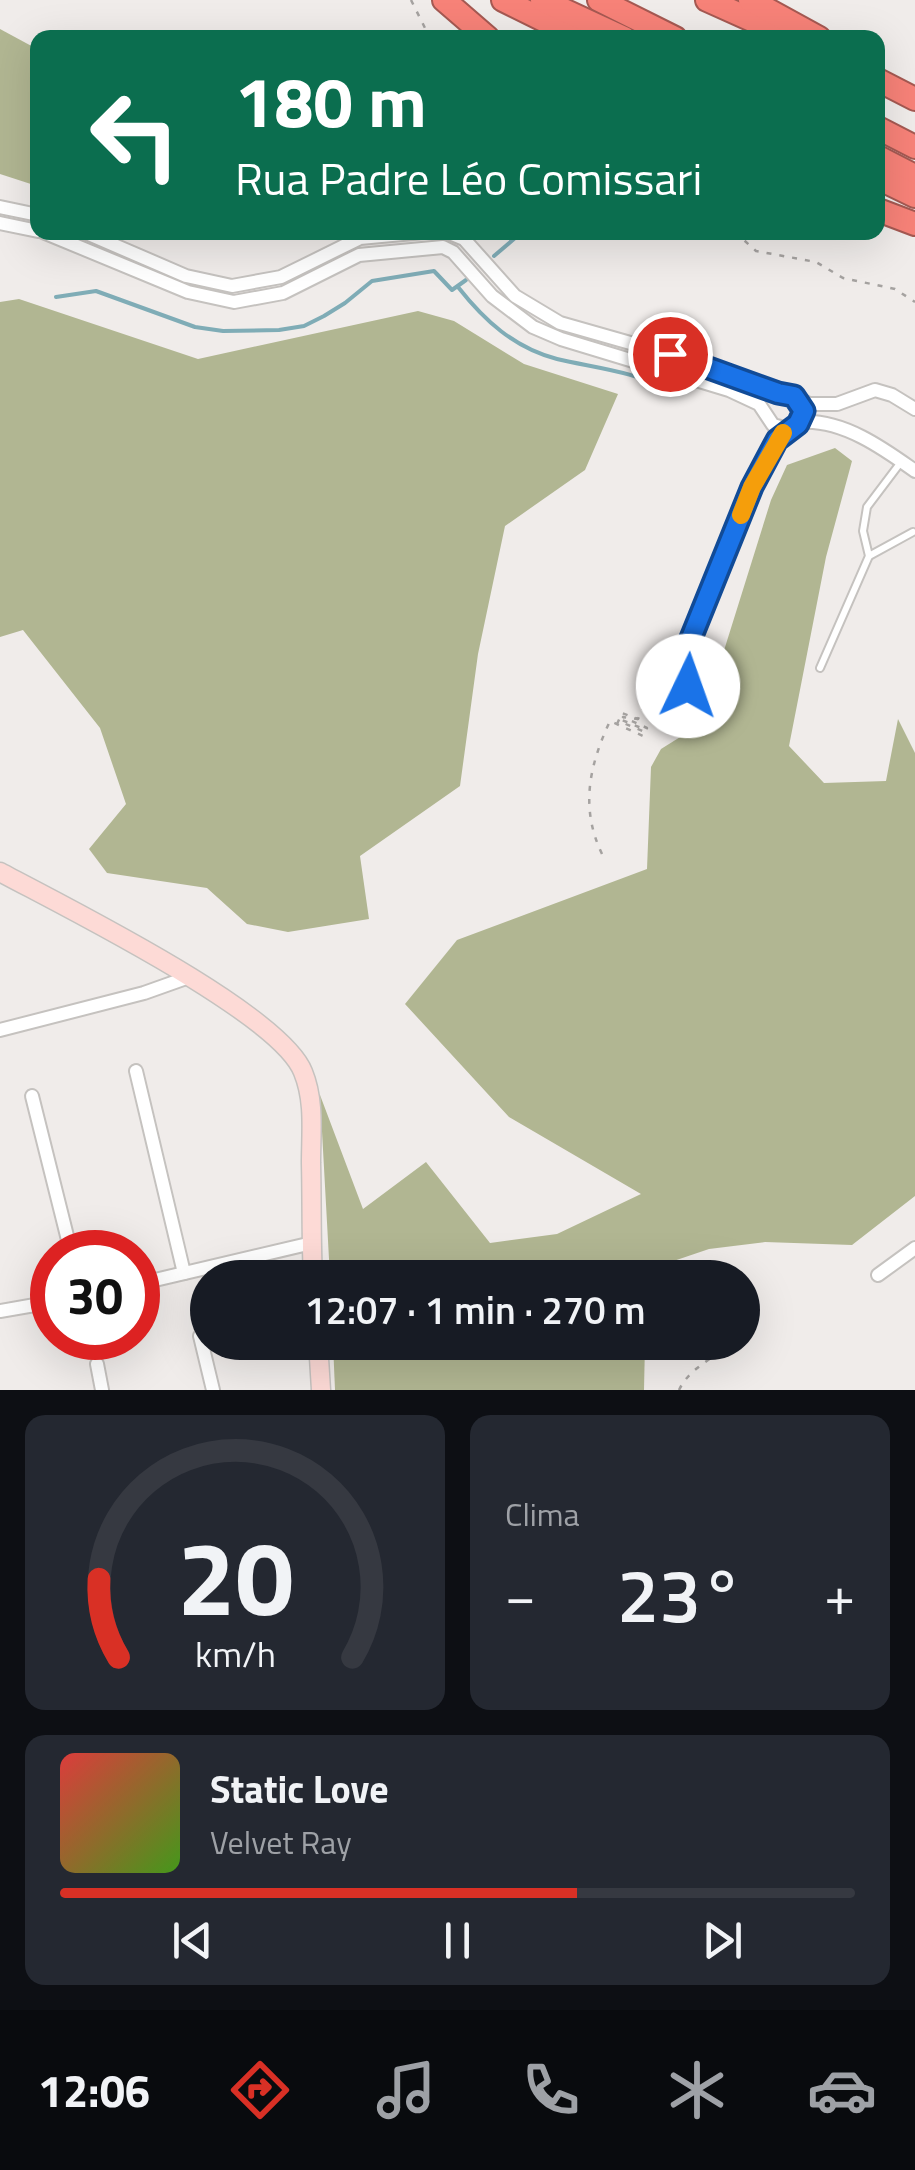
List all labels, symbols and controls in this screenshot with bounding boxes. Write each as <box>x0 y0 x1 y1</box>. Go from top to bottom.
text: 180 m <box>235 48 427 154</box>
icon: left <box>70 70 200 200</box>
text: Rua Padre Léo Comissari <box>235 144 702 212</box>
pin <box>628 312 713 397</box>
icon: arrive <box>643 327 698 382</box>
position arrow <box>636 634 740 738</box>
speed limit sign: 30 <box>30 1230 160 1360</box>
text: 12:07 · 1 min · 270 m <box>304 1281 646 1339</box>
text: Clima <box>505 1490 580 1538</box>
text: 20 <box>177 1497 293 1655</box>
text: 23° <box>617 1537 743 1651</box>
text: − <box>505 1553 536 1636</box>
text: + <box>824 1553 855 1636</box>
text: km/h <box>195 1626 275 1681</box>
text: Static Love <box>210 1760 389 1818</box>
text: Velvet Ray <box>210 1818 352 1866</box>
icon: previous <box>165 1913 220 1968</box>
icon: pause <box>430 1913 485 1968</box>
icon: next <box>695 1913 750 1968</box>
icon: directions <box>225 2055 295 2125</box>
icon: music <box>371 2055 441 2125</box>
icon: phone <box>516 2055 586 2125</box>
icon: climate <box>662 2055 732 2125</box>
icon: car <box>807 2055 877 2125</box>
text: 12:06 <box>38 2056 150 2124</box>

